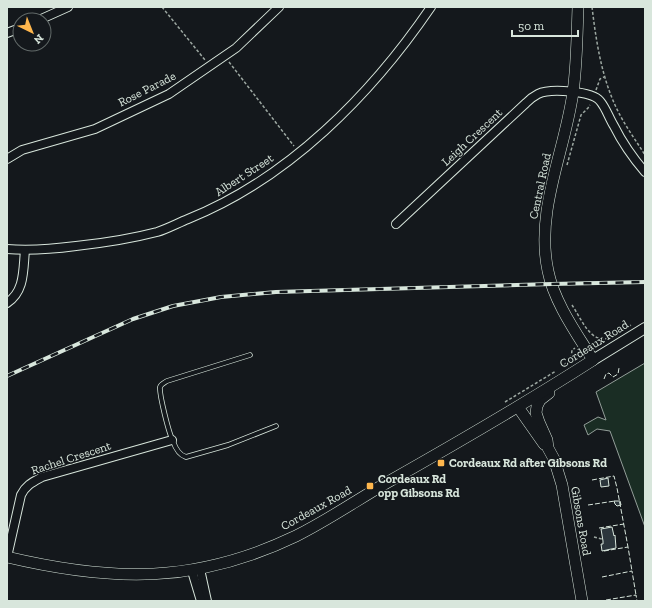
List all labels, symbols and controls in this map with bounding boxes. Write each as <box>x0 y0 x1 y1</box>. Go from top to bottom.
north arrow <box>12 12 52 52</box>
scale bar <box>512 12 578 38</box>
text: 50 m <box>518 19 545 33</box>
text: N <box>31 31 46 47</box>
street label: Rose Parade <box>116 68 178 109</box>
street label: Leigh Crescent <box>439 105 506 169</box>
street label: Albert Street <box>212 151 276 199</box>
street label: Central Road <box>526 151 554 220</box>
street label: Cordeaux Road <box>557 317 631 371</box>
street label: Rachel Crescent <box>29 438 113 478</box>
place label: Cordeaux Rd after Gibsons Rd <box>449 456 607 470</box>
marker: Cordeaux Rd after Gibsons Rd <box>436 458 446 468</box>
place label: Cordeaux Rd opp Gibsons Rd <box>378 472 460 500</box>
marker: Cordeaux Rd opp Gibsons Rd <box>365 481 375 491</box>
street label: Cordeaux Road <box>278 483 354 533</box>
street label: Gibsons Road <box>568 485 594 557</box>

